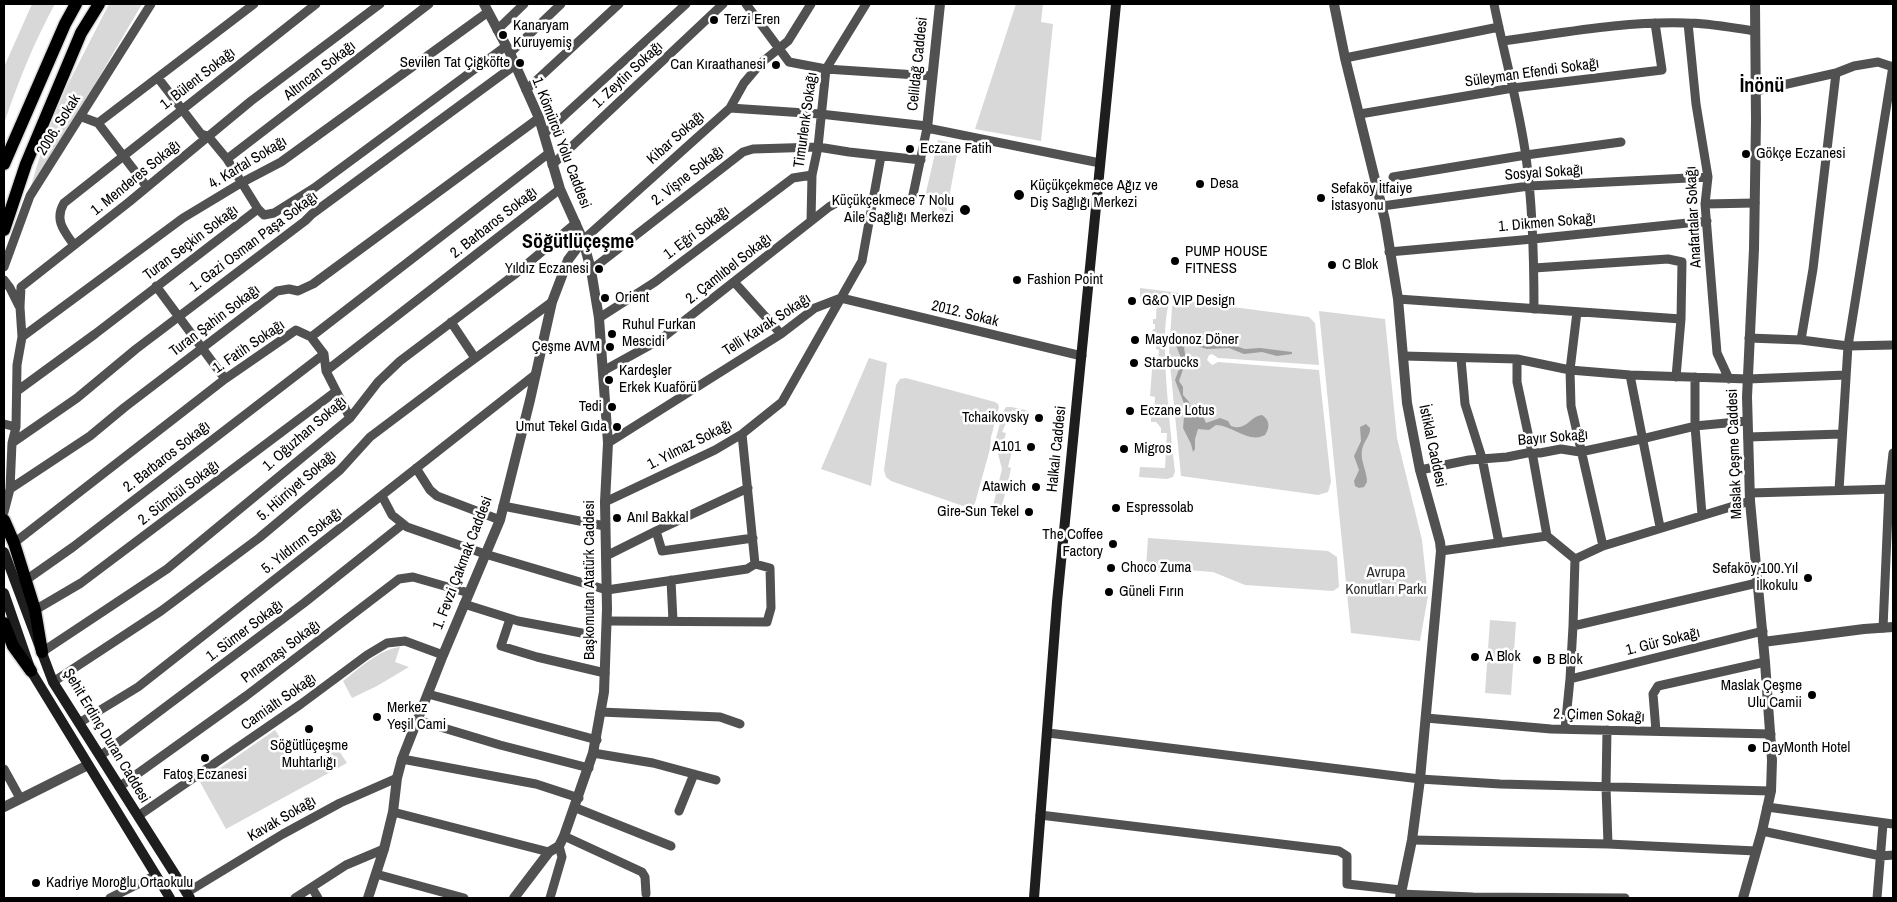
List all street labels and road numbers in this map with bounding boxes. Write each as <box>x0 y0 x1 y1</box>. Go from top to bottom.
street label: Celildağ Caddesi <box>904 16 932 112</box>
street label: Altıncan Sokağı <box>281 37 359 105</box>
street label: 1. Zeytin Sokağı <box>589 38 667 112</box>
street label: 1. Bülent Sokağı <box>157 44 239 114</box>
street label: Süleyman Efendi Sokağı <box>1464 55 1600 91</box>
street label: Timurlenk Sokağı <box>790 71 822 169</box>
street label: 1. Kömürcü Yolu Caddesi <box>528 75 594 211</box>
street label: 2006. Sokak <box>33 91 85 159</box>
street label: Kibar Sokağı <box>644 108 708 168</box>
street label: 4. Kartal Sokağı <box>206 133 290 193</box>
street label: 1. Menderes Sokağı <box>88 136 184 220</box>
street label: 2. Vişne Sokağı <box>648 142 728 210</box>
street label: Sosyal Sokağı <box>1504 161 1584 185</box>
street label: Anafartalar Sokağı <box>1682 166 1706 268</box>
street label: 2. Barbaros Sokağı <box>447 183 541 263</box>
street label: 1. Gazi Osman Paşa Sokağı <box>186 188 322 296</box>
street label: Turan Seçkin Sokağı <box>140 202 242 284</box>
street label: 1. Eğri Sokağı <box>660 202 734 264</box>
street label: 1. Dikmen Sokağı <box>1498 210 1596 236</box>
street label: 2. Çamlıbel Sokağı <box>683 230 775 308</box>
street label: Turan Şahin Sokağı <box>166 281 264 361</box>
street label: Telli Kavak Sokağı <box>720 290 814 360</box>
street label: 2012. Sokak <box>930 297 1000 331</box>
street label: 1. Fatih Sokağı <box>210 316 288 378</box>
street label: Maslak Çeşme Caddesi <box>1724 388 1746 520</box>
street label: 1. Oğuzhan Sokağı <box>259 393 351 475</box>
street label: İstiklal Caddesi <box>1414 403 1450 489</box>
street label: Halkalı Caddesi <box>1044 405 1070 493</box>
street label: 1. Yılmaz Sokağı <box>645 416 735 474</box>
street label: 2. Barbaros Sokağı <box>120 417 214 497</box>
street label: Bayır Sokağı <box>1517 426 1589 450</box>
street label: 5. Hürriyet Sokağı <box>254 447 340 525</box>
street label: 2. Sümbül Sokağı <box>135 457 223 529</box>
street label: 1. Fevzi Çakmak Caddesi <box>429 494 497 632</box>
street label: Başkomutan Atatürk Caddesi <box>581 500 599 660</box>
street label: 5. Yıldırım Sokağı <box>258 504 346 578</box>
street label: 1. Sümer Sokağı <box>203 596 287 666</box>
street label: Pınarnaşı Sokağı <box>238 616 324 688</box>
street label: 1. Gür Sokağı <box>1624 624 1702 660</box>
street label: Şehit Erdinç Duran Caddesi <box>59 665 153 807</box>
street label: Camialtı Sokağı <box>238 670 320 734</box>
street label: 2. Çimen Sokağı <box>1553 705 1645 727</box>
street label: Kavak Sokağı <box>245 792 319 846</box>

